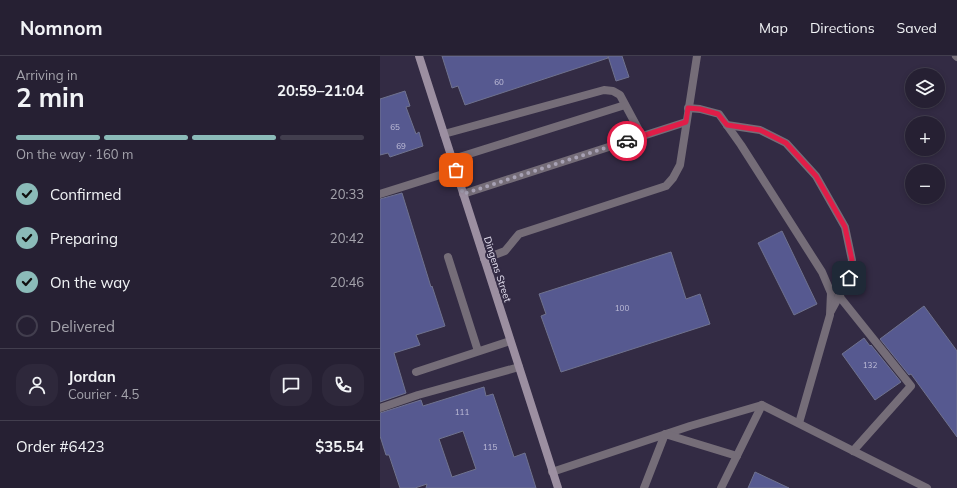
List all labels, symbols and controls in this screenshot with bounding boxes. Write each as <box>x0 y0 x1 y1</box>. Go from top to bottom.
text: Nomnom <box>20 16 102 40</box>
text: Map <box>759 19 788 37</box>
text: Directions <box>810 19 875 37</box>
text: Saved <box>897 19 937 37</box>
text: Arriving in <box>16 67 78 83</box>
map controls <box>905 68 945 204</box>
button: layers <box>905 68 945 108</box>
house number: 60 <box>494 77 504 87</box>
text: 2 min <box>16 81 85 114</box>
text: 20:59–21:04 <box>277 81 364 100</box>
button: + <box>905 116 945 156</box>
courier <box>607 121 647 161</box>
house number: 65 <box>390 122 400 132</box>
icon: car <box>616 130 638 152</box>
house number: 69 <box>396 141 406 151</box>
text: On the way · 160 m <box>16 146 133 162</box>
pin <box>439 153 473 187</box>
icon: bag <box>445 159 467 181</box>
button: − <box>905 164 945 204</box>
icon: check <box>16 183 38 205</box>
text: Confirmed <box>50 185 121 204</box>
text: 20:33 <box>330 186 364 202</box>
icon: check <box>16 227 38 249</box>
text: Preparing <box>50 229 118 248</box>
text: 20:42 <box>330 230 364 246</box>
street label: Dingens Street <box>481 235 514 304</box>
pin <box>832 261 866 295</box>
icon: home <box>838 267 860 289</box>
icon: check <box>16 271 38 293</box>
text: On the way <box>50 273 130 292</box>
text: 20:46 <box>330 274 364 290</box>
house number: 100 <box>615 303 629 313</box>
text: Delivered <box>50 317 115 336</box>
house number: 132 <box>863 360 877 370</box>
button: person <box>16 364 58 406</box>
button: chat <box>270 364 312 406</box>
button: phone <box>322 364 364 406</box>
text: Jordan <box>68 367 116 386</box>
text: Courier · 4.5 <box>68 386 139 402</box>
house number: 111 <box>455 407 469 417</box>
text: Order #6423 <box>16 437 104 456</box>
text: $35.54 <box>315 437 364 456</box>
house number: 115 <box>483 442 497 452</box>

